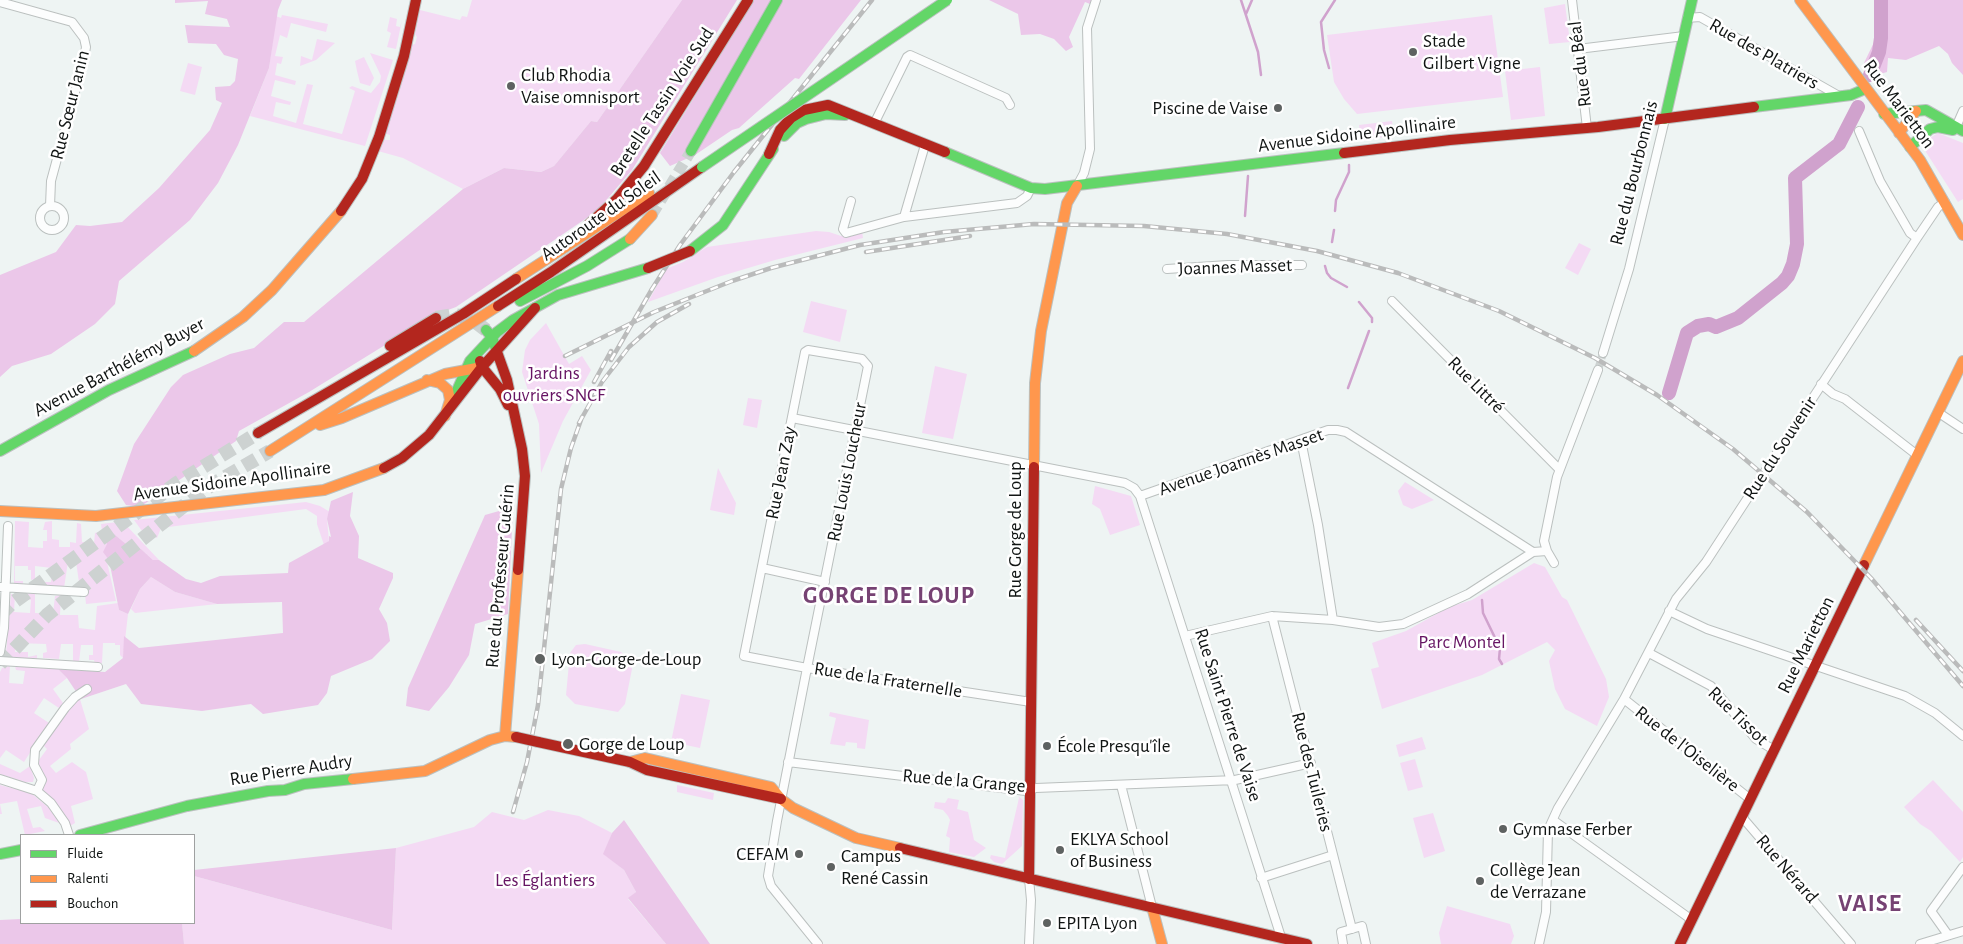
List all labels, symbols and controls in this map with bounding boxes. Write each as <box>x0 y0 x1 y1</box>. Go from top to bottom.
street label: Rue des Platriers <box>1705 13 1823 95</box>
street label: Rue du Béal <box>1563 20 1597 108</box>
street label: Bretelle Tassin Voie Sud <box>605 23 719 181</box>
place label: Stade Gilbert Vigne <box>1423 30 1521 74</box>
marker: Stade Gilbert Vigne <box>1407 46 1419 58</box>
street label: Rue Sœur Janin <box>45 48 95 162</box>
street label: Rue Marietton <box>1858 55 1940 153</box>
place label: Club Rhodia Vaise omnisport <box>521 64 640 108</box>
marker: Club Rhodia Vaise omnisport <box>505 80 517 92</box>
place label: Piscine de Vaise <box>1152 97 1268 119</box>
street label: Rue du Bourbonnais <box>1605 98 1663 248</box>
marker: Piscine de Vaise <box>1272 102 1284 114</box>
street label: Avenue Sidoine Apollinaire <box>1257 111 1457 157</box>
street label: Autoroute du Soleil <box>537 166 665 266</box>
street label: Joannes Masset <box>1178 254 1292 280</box>
street label: Avenue Barthélémy Buyer <box>30 312 208 422</box>
street label: Rue Littré <box>1443 352 1509 418</box>
park label: Jardins ouvriers SNCF <box>503 362 605 406</box>
street label: Rue du Souvenir <box>1738 392 1822 504</box>
street label: Rue Louis Loucheur <box>822 400 872 544</box>
street label: Avenue Joannès Masset <box>1156 423 1326 501</box>
street label: Rue Jean Zay <box>761 425 801 521</box>
street label: Avenue Sidoine Apollinaire <box>132 456 332 506</box>
street label: Rue Gorge de Loup <box>1004 461 1026 599</box>
street label: Rue du Professeur Guérin <box>481 483 519 669</box>
district label: GORGE DE LOUP <box>801 582 977 610</box>
street label: Rue Marietton <box>1773 593 1839 697</box>
street label: Rue Saint Pierre de Vaise <box>1189 626 1267 804</box>
park label: Parc Montel <box>1418 631 1506 653</box>
place label: Lyon-Gorge-de-Loup <box>551 648 701 670</box>
marker: Lyon-Gorge-de-Loup <box>533 652 547 666</box>
street label: Rue de la Fraternelle <box>812 657 964 703</box>
street label: Rue Tissot <box>1703 682 1773 750</box>
street label: Rue de l'Oiselière <box>1630 701 1744 797</box>
street label: Rue des Tuileries <box>1286 710 1338 834</box>
place label: Gorge de Loup <box>579 733 685 755</box>
place label: École Presqu'île <box>1057 735 1171 757</box>
marker: Gorge de Loup <box>561 737 575 751</box>
marker: École Presqu'île <box>1041 740 1053 752</box>
street label: Rue Pierre Audry <box>228 749 354 791</box>
street label: Rue de la Grange <box>902 764 1026 798</box>
place label: Gymnase Ferber <box>1513 818 1632 840</box>
marker: Gymnase Ferber <box>1497 823 1509 835</box>
place label: EKLYA School of Business <box>1070 828 1169 872</box>
street label: Rue Nérard <box>1751 830 1823 908</box>
legend <box>20 834 195 924</box>
place label: CEFAM <box>736 843 789 865</box>
marker: EKLYA School of Business <box>1054 844 1066 856</box>
place label: Campus René Cassin <box>841 845 928 889</box>
text: Fluide <box>67 846 103 861</box>
marker: CEFAM <box>793 848 805 860</box>
place label: Collège Jean de Verrazane <box>1490 859 1586 903</box>
marker: Campus René Cassin <box>825 861 837 873</box>
park label: Les Églantiers <box>495 869 595 891</box>
text: Ralenti <box>67 871 109 886</box>
marker: Collège Jean de Verrazane <box>1474 875 1486 887</box>
district label: VAISE <box>1837 890 1903 918</box>
text: Bouchon <box>67 896 118 911</box>
place label: EPITA Lyon <box>1057 912 1137 934</box>
marker: EPITA Lyon <box>1041 917 1053 929</box>

